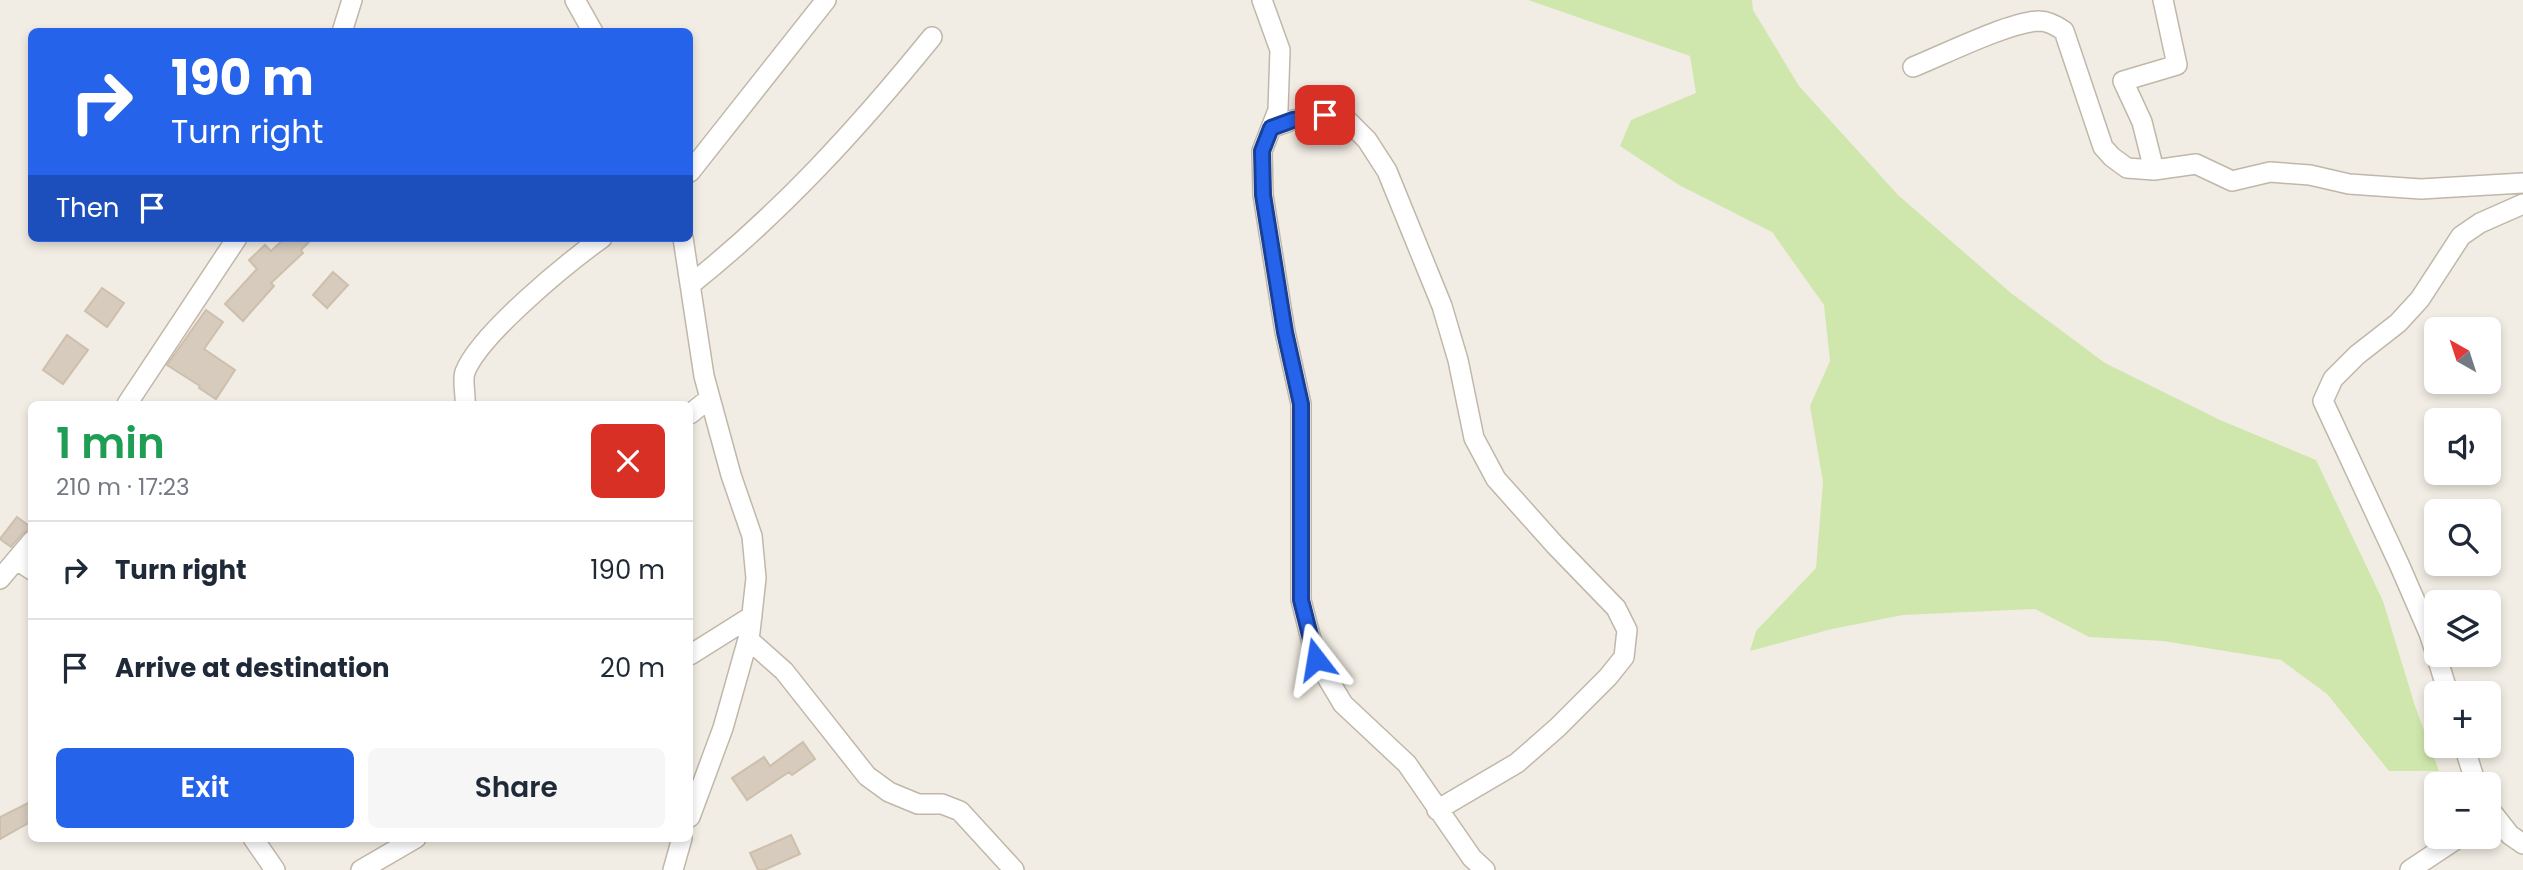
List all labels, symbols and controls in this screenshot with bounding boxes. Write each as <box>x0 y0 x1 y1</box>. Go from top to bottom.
text: 190 m <box>171 44 314 112</box>
icon: right <box>56 56 147 147</box>
pin <box>1295 85 1355 145</box>
icon: arrive <box>1306 96 1344 134</box>
text: Turn right <box>171 109 323 154</box>
icon: arrive <box>133 189 171 227</box>
text: Then <box>56 190 119 226</box>
north arrow <box>2424 317 2501 394</box>
map controls <box>2424 317 2501 849</box>
button: sound <box>2424 408 2501 485</box>
text: 1 min <box>56 414 165 473</box>
button: close <box>591 424 665 498</box>
text: 210 m · 17:23 <box>56 471 190 503</box>
button: search <box>2424 499 2501 576</box>
icon: right <box>56 551 94 589</box>
text: Turn right <box>115 552 247 588</box>
text: 190 m <box>590 552 665 588</box>
button: layers <box>2424 590 2501 667</box>
position arrow <box>1279 622 1353 696</box>
icon: arrive <box>56 649 94 687</box>
text: Arrive at destination <box>115 650 390 686</box>
text: 20 m <box>600 650 665 686</box>
button: + <box>2424 681 2501 758</box>
button: Exit <box>56 748 354 828</box>
button: Share <box>368 748 665 828</box>
button: − <box>2424 772 2501 849</box>

